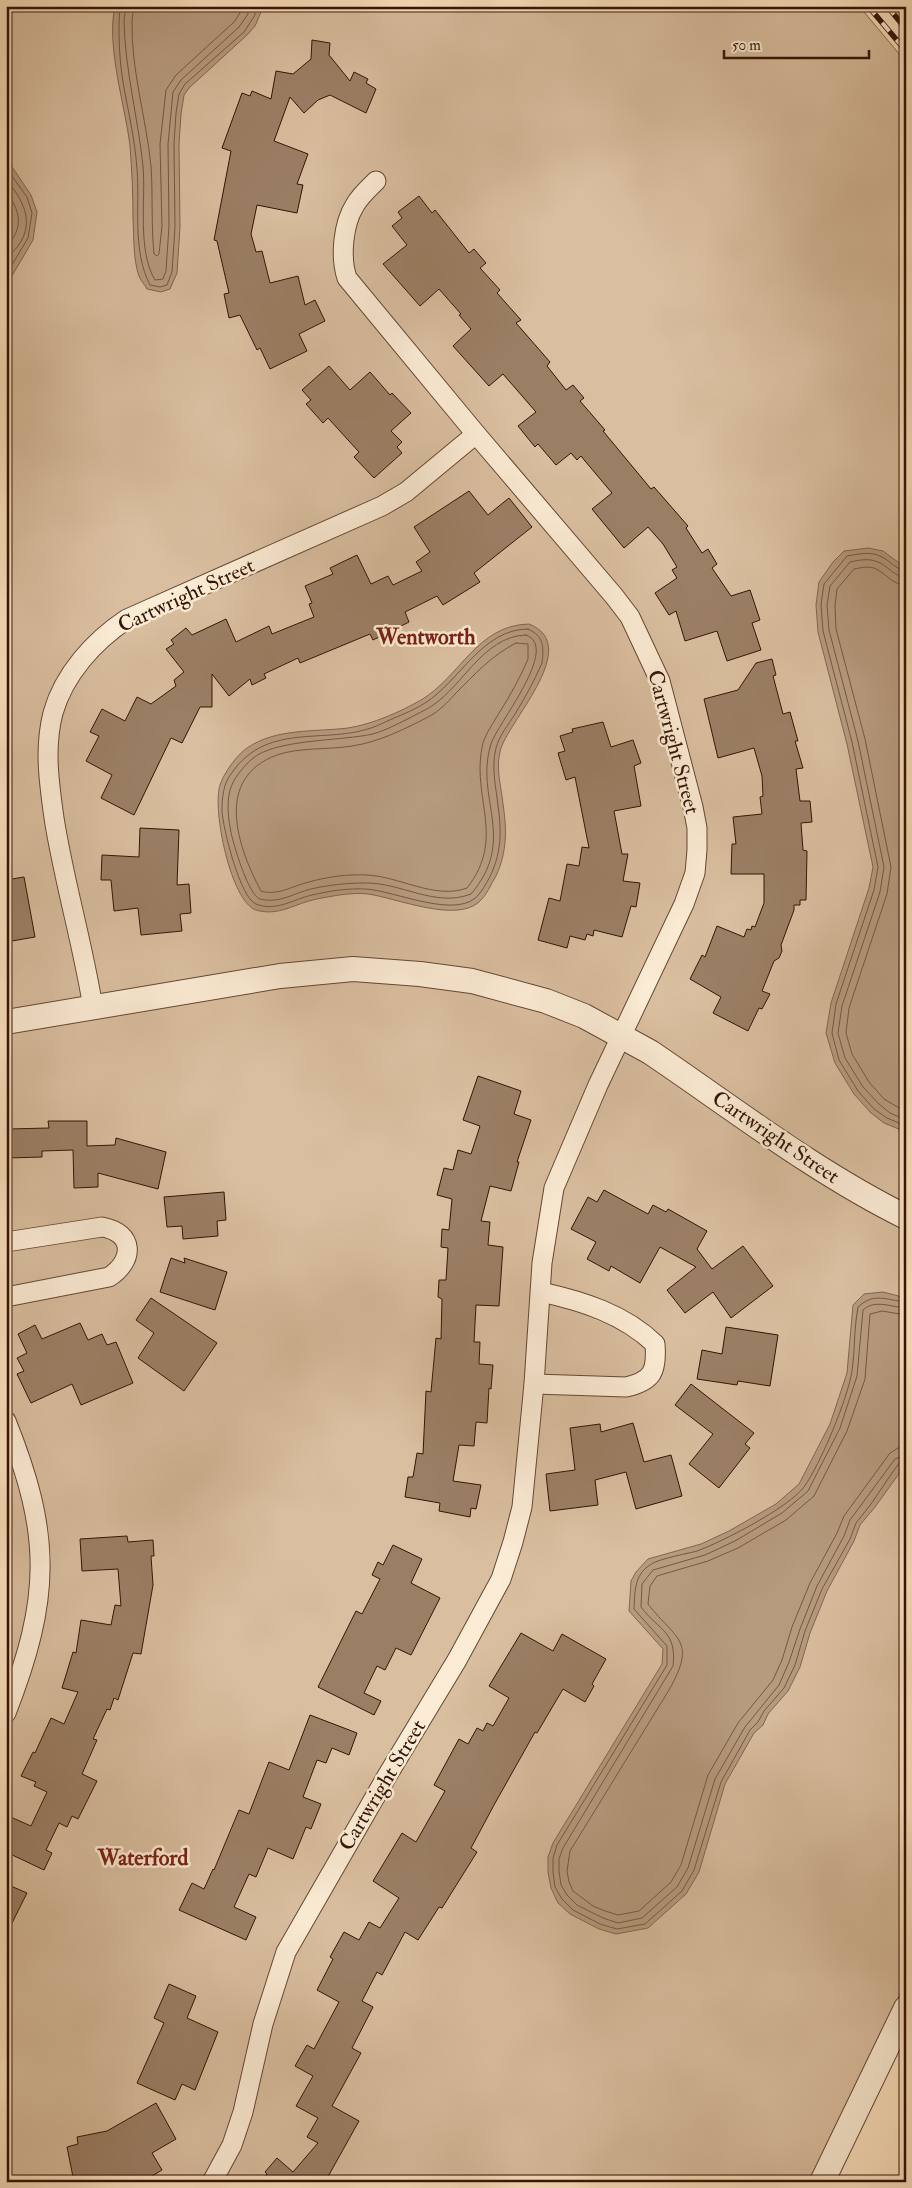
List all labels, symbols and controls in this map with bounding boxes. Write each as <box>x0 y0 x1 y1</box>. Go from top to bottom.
scale bar <box>724 28 870 60</box>
text: 50 m <box>732 36 761 55</box>
street label: Cartwright Street <box>113 552 259 639</box>
district label: Wentworth <box>376 623 476 651</box>
street label: Cartwright Street <box>641 667 706 817</box>
street label: Cartwright Street <box>707 1085 845 1190</box>
street label: Cartwright Street <box>333 1715 432 1856</box>
district label: Waterford <box>97 1844 188 1872</box>

